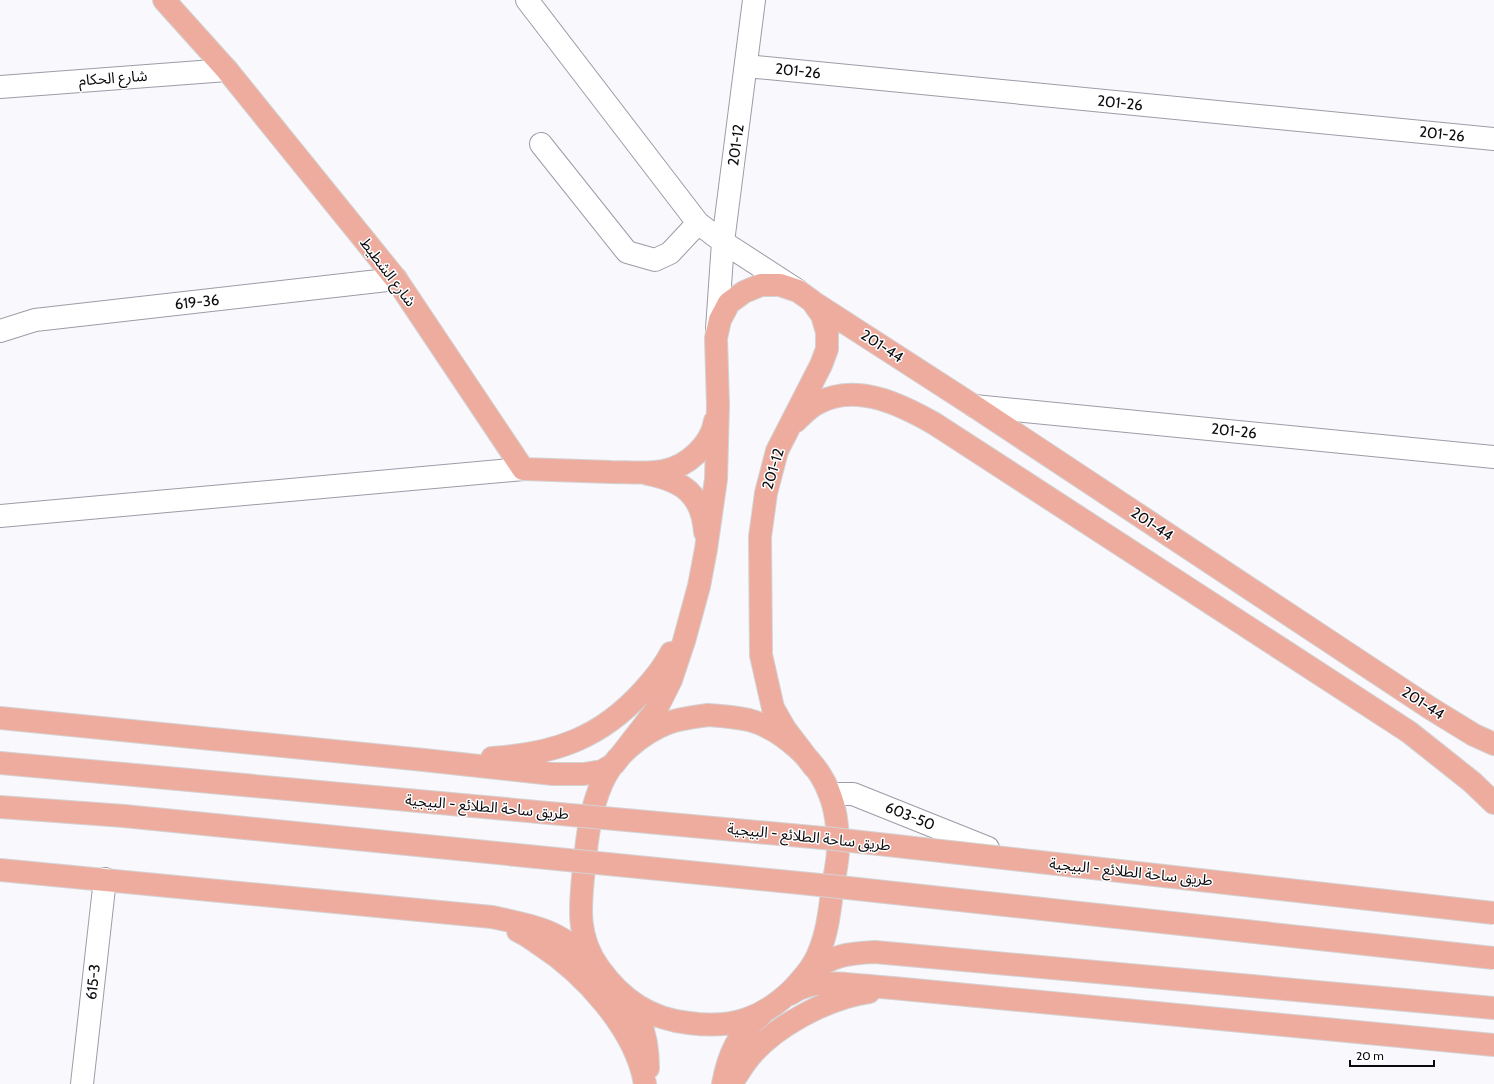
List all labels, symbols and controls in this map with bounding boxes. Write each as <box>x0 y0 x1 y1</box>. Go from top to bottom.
street label: 201-26 <box>774 60 822 82</box>
street label: شارع الحكام <box>78 67 148 92</box>
street label: 201-26 <box>1096 92 1144 114</box>
street label: 201-12 <box>724 123 748 167</box>
street label: 201-26 <box>1418 123 1466 145</box>
street label: شارع الشطيط <box>354 234 420 312</box>
street label: 619-36 <box>174 291 220 313</box>
street label: 201-44 <box>857 326 907 367</box>
street label: 201-26 <box>1210 420 1258 442</box>
street label: 201-12 <box>758 446 788 492</box>
street label: 201-44 <box>1128 503 1177 545</box>
street label: 201-44 <box>1398 683 1448 724</box>
street label: طريق ساحة الطلائع - البيجية <box>404 791 570 826</box>
street label: 603-50 <box>882 798 938 834</box>
street label: طريق ساحة الطلائع - البيجية <box>726 819 892 858</box>
street label: طريق ساحة الطلائع - البيجية <box>1048 854 1214 893</box>
street label: 615-3 <box>82 963 104 1001</box>
scale bar <box>1350 1042 1434 1068</box>
text: 20 m <box>1356 1048 1384 1063</box>

